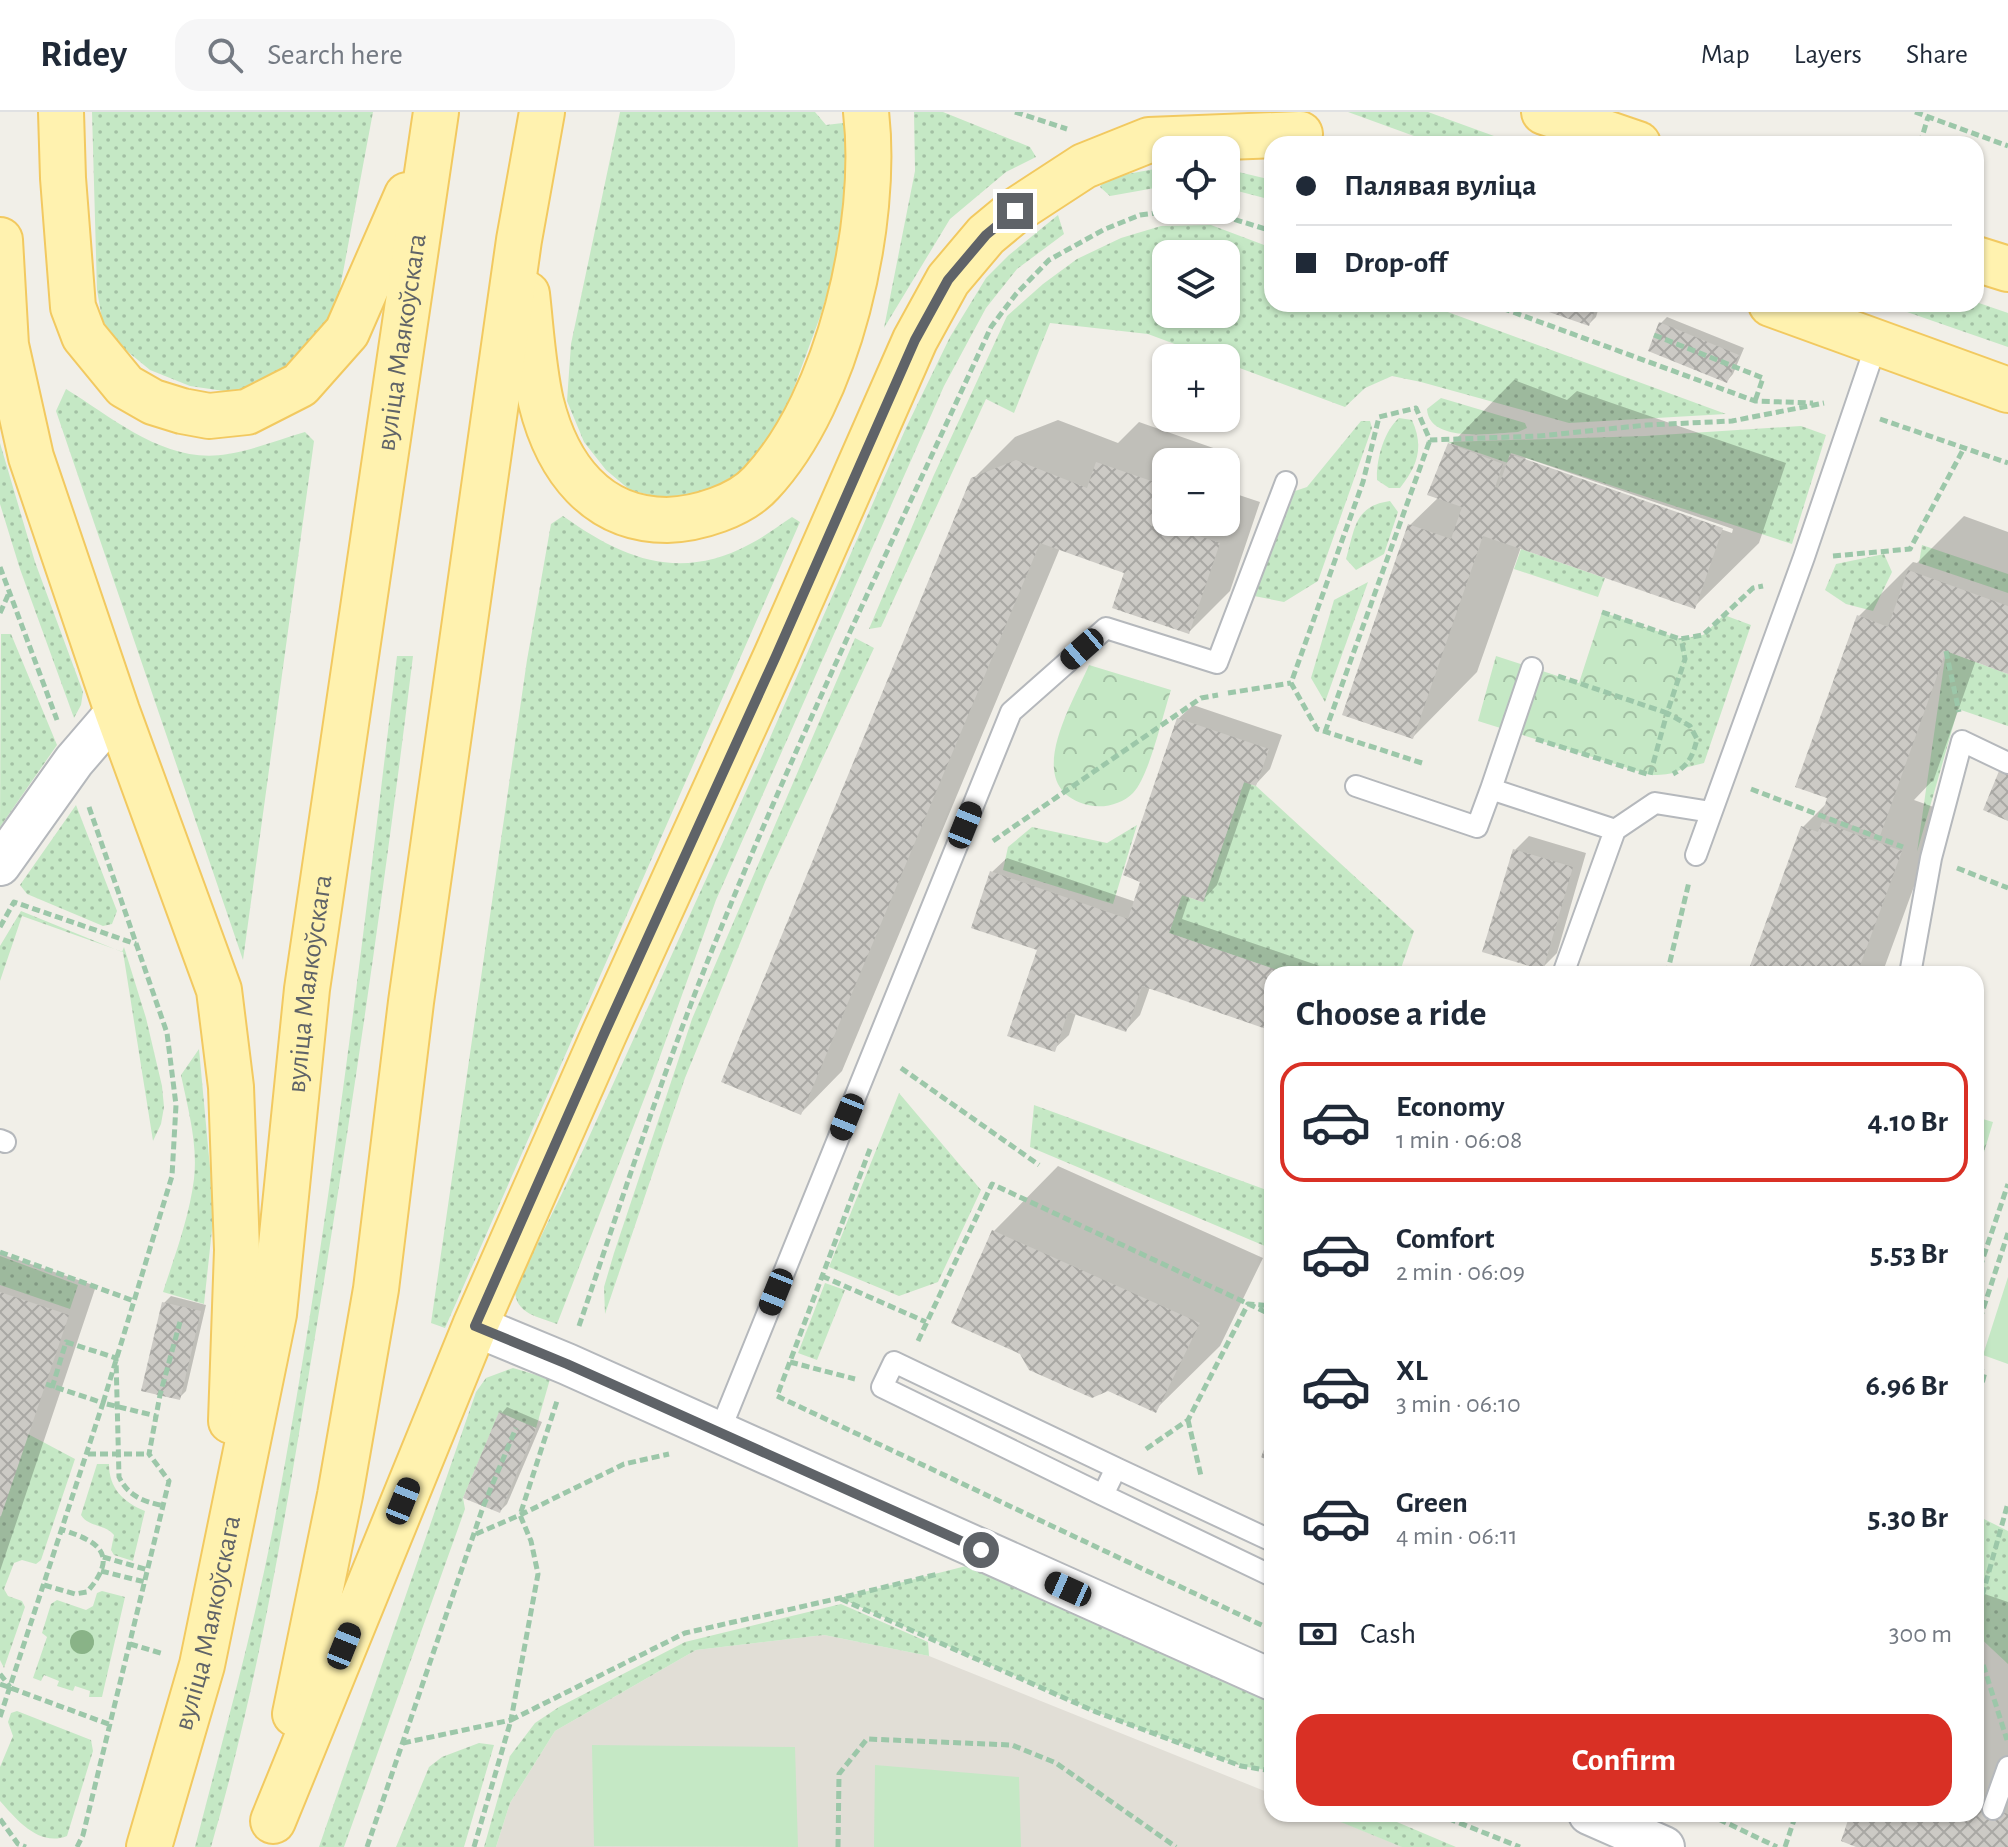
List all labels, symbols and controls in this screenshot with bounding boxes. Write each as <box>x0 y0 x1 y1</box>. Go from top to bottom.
search box <box>175 19 735 91</box>
icon: search <box>203 33 247 77</box>
text: Ridey <box>40 36 127 74</box>
text: Search here <box>267 40 403 70</box>
text: Map <box>1701 41 1750 69</box>
text: Layers <box>1794 41 1862 69</box>
text: Share <box>1906 41 1968 69</box>
map controls <box>1152 136 1240 536</box>
button: locate <box>1152 136 1240 224</box>
text: Палявая вуліца <box>1344 171 1536 201</box>
route end <box>997 193 1033 229</box>
street label: вуліца Маякоўскага <box>372 232 432 453</box>
button: layers <box>1152 240 1240 328</box>
text: Drop-off <box>1344 248 1447 278</box>
button: + <box>1152 344 1240 432</box>
button: − <box>1152 448 1240 536</box>
car <box>1056 624 1108 674</box>
car <box>945 798 985 852</box>
street label: вуліца Маякоўскага <box>283 873 338 1094</box>
text: Choose a ride <box>1296 996 1486 1032</box>
icon: car <box>1300 1086 1372 1158</box>
car <box>827 1090 867 1144</box>
text: Economy <box>1396 1092 1505 1122</box>
text: 4.10 Br <box>1867 1107 1948 1137</box>
text: 1 min · 06:08 <box>1396 1127 1522 1153</box>
icon: car <box>1300 1218 1372 1290</box>
text: Comfort <box>1396 1224 1495 1254</box>
text: 5.53 Br <box>1870 1239 1948 1269</box>
text: 2 min · 06:09 <box>1396 1259 1525 1285</box>
car <box>756 1265 796 1319</box>
icon: car <box>1300 1350 1372 1422</box>
text: XL <box>1396 1356 1428 1386</box>
text: 6.96 Br <box>1866 1371 1948 1401</box>
text: 3 min · 06:10 <box>1396 1391 1521 1417</box>
car <box>383 1474 423 1528</box>
icon: car <box>1300 1482 1372 1554</box>
text: Green <box>1396 1488 1468 1518</box>
text: 5.30 Br <box>1867 1503 1948 1533</box>
street label: вуліца Маякоўскага <box>170 1513 246 1734</box>
text: 4 min · 06:11 <box>1396 1523 1518 1549</box>
route start <box>963 1532 999 1568</box>
car <box>1041 1568 1095 1610</box>
icon: cash <box>1296 1612 1340 1656</box>
car <box>324 1619 364 1673</box>
text: Cash <box>1360 1619 1416 1649</box>
text: 300 m <box>1889 1621 1952 1647</box>
button: Confirm <box>1296 1714 1952 1806</box>

